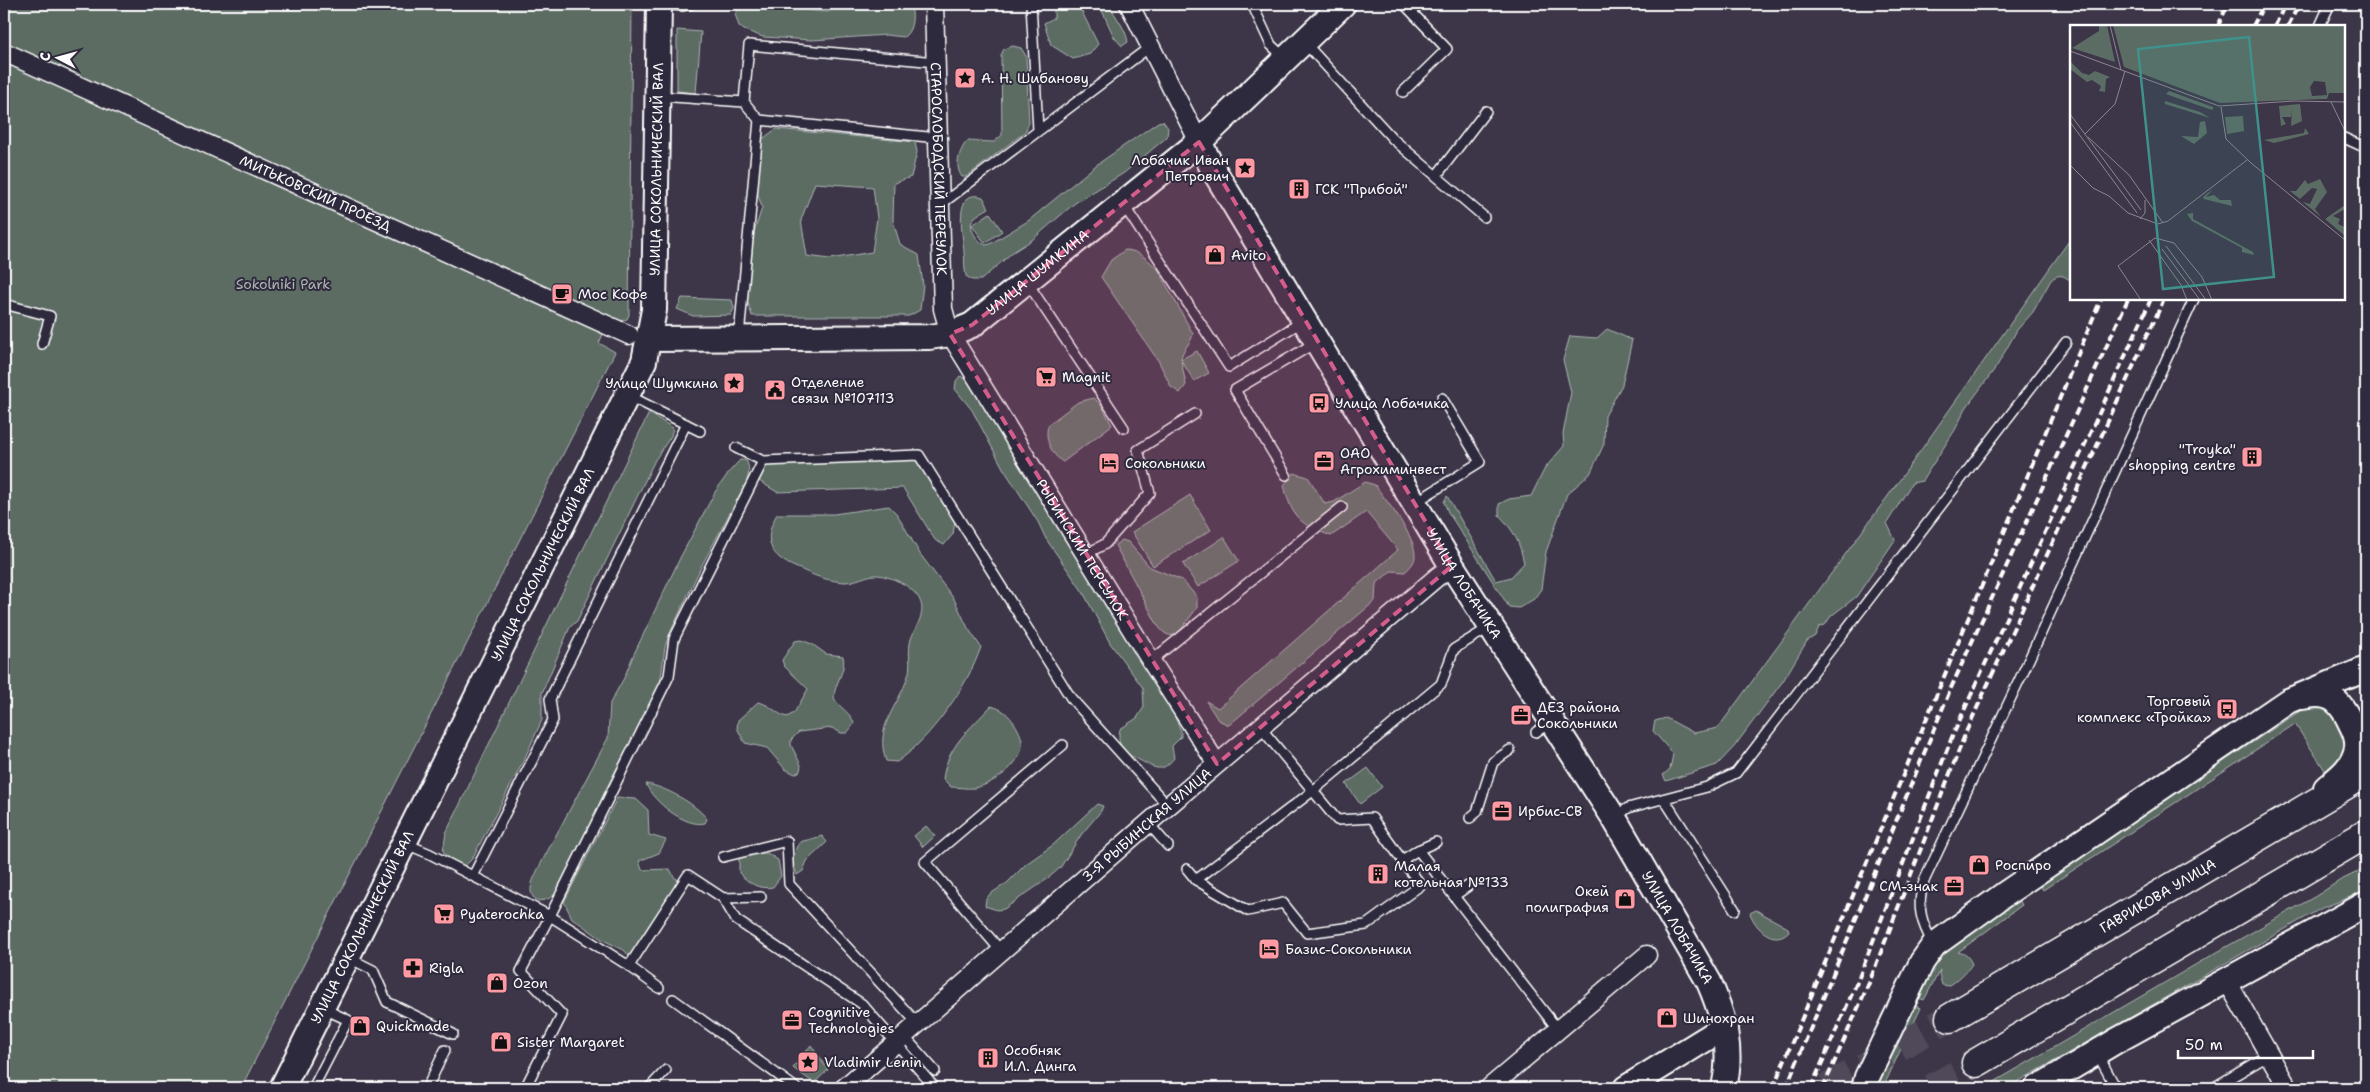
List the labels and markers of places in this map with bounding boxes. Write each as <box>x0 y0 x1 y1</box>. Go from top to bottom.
place icon: А. Н. Шибанову <box>953 66 977 90</box>
place label: А. Н. Шибанову <box>981 69 1089 87</box>
place label: Лобачик Иван Петрович <box>1131 151 1229 185</box>
place icon: Лобачик Иван Петрович <box>1233 156 1257 180</box>
building icon: ГСК "Прибой" <box>1287 177 1311 201</box>
place label: ГСК "Прибой" <box>1315 180 1408 198</box>
shop icon: Avito <box>1203 243 1227 267</box>
place label: Avito <box>1231 246 1266 264</box>
cafe icon: Мос Кофе <box>550 282 574 306</box>
place label: Мос Кофе <box>578 285 648 303</box>
supermarket icon: Magnit <box>1034 365 1058 389</box>
place label: Magnit <box>1062 368 1111 386</box>
place icon: Улица Шумкина <box>722 371 746 395</box>
place label: Отделение связи №107113 <box>791 373 895 407</box>
place label: Улица Шумкина <box>605 374 718 392</box>
public building icon: Отделение связи №107113 <box>763 378 787 402</box>
bus stop icon: Улица Лобачика <box>1307 391 1331 415</box>
place label: Улица Лобачика <box>1335 394 1449 412</box>
place label: "Troyka" shopping centre <box>2128 440 2236 474</box>
place label: ОАО Агрохиминвест <box>1340 444 1447 478</box>
building icon: "Troyka" shopping centre <box>2240 445 2264 469</box>
office icon: ОАО Агрохиминвест <box>1312 449 1336 473</box>
hotel icon: Сокольники <box>1097 451 1121 475</box>
place label: Сокольники <box>1125 454 1206 472</box>
place label: Торговый комплекс «Тройка» <box>2077 692 2211 726</box>
bus stop icon: Торговый комплекс «Тройка» <box>2215 697 2239 721</box>
place label: ДЕЗ района Сокольники <box>1537 698 1620 732</box>
office icon: ДЕЗ района Сокольники <box>1509 703 1533 727</box>
office icon: Ирбис-СВ <box>1490 799 1514 823</box>
place label: Ирбис-СВ <box>1518 802 1582 820</box>
shop icon: Роспиро <box>1967 853 1991 877</box>
place label: Роспиро <box>1995 856 2051 874</box>
place label: Малая котельная №133 <box>1394 857 1509 891</box>
building icon: Малая котельная №133 <box>1366 862 1390 886</box>
office icon: СМ-знак <box>1942 874 1966 898</box>
place label: СМ-знак <box>1879 877 1939 895</box>
place label: Окей полиграфия <box>1525 882 1609 916</box>
shop icon: Окей полиграфия <box>1613 887 1637 911</box>
supermarket icon: Pyaterochka <box>432 902 456 926</box>
place label: Pyaterochka <box>460 905 544 923</box>
hotel icon: Базис-Сокольники <box>1257 937 1281 961</box>
place label: Базис-Сокольники <box>1285 940 1412 958</box>
pharmacy icon: Rigla <box>401 956 425 980</box>
place label: Rigla <box>429 959 464 977</box>
shop icon: Ozon <box>485 971 509 995</box>
place label: Ozon <box>513 974 548 992</box>
place label: Cognitive Technologies <box>808 1003 894 1037</box>
shop icon: Шинохран <box>1655 1006 1679 1030</box>
office icon: Cognitive Technologies <box>780 1008 804 1032</box>
place label: Шинохран <box>1683 1009 1754 1027</box>
shop icon: Quickmade <box>348 1014 372 1038</box>
place label: Quickmade <box>376 1017 450 1035</box>
shop icon: Sister Margaret <box>489 1030 513 1054</box>
place label: Sister Margaret <box>517 1033 625 1051</box>
place label: Особняк И.Л. Динга <box>1004 1041 1077 1075</box>
building icon: Особняк И.Л. Динга <box>976 1046 1000 1070</box>
place icon: Vladimir Lenin <box>796 1050 820 1074</box>
place label: Vladimir Lenin <box>824 1053 922 1071</box>

